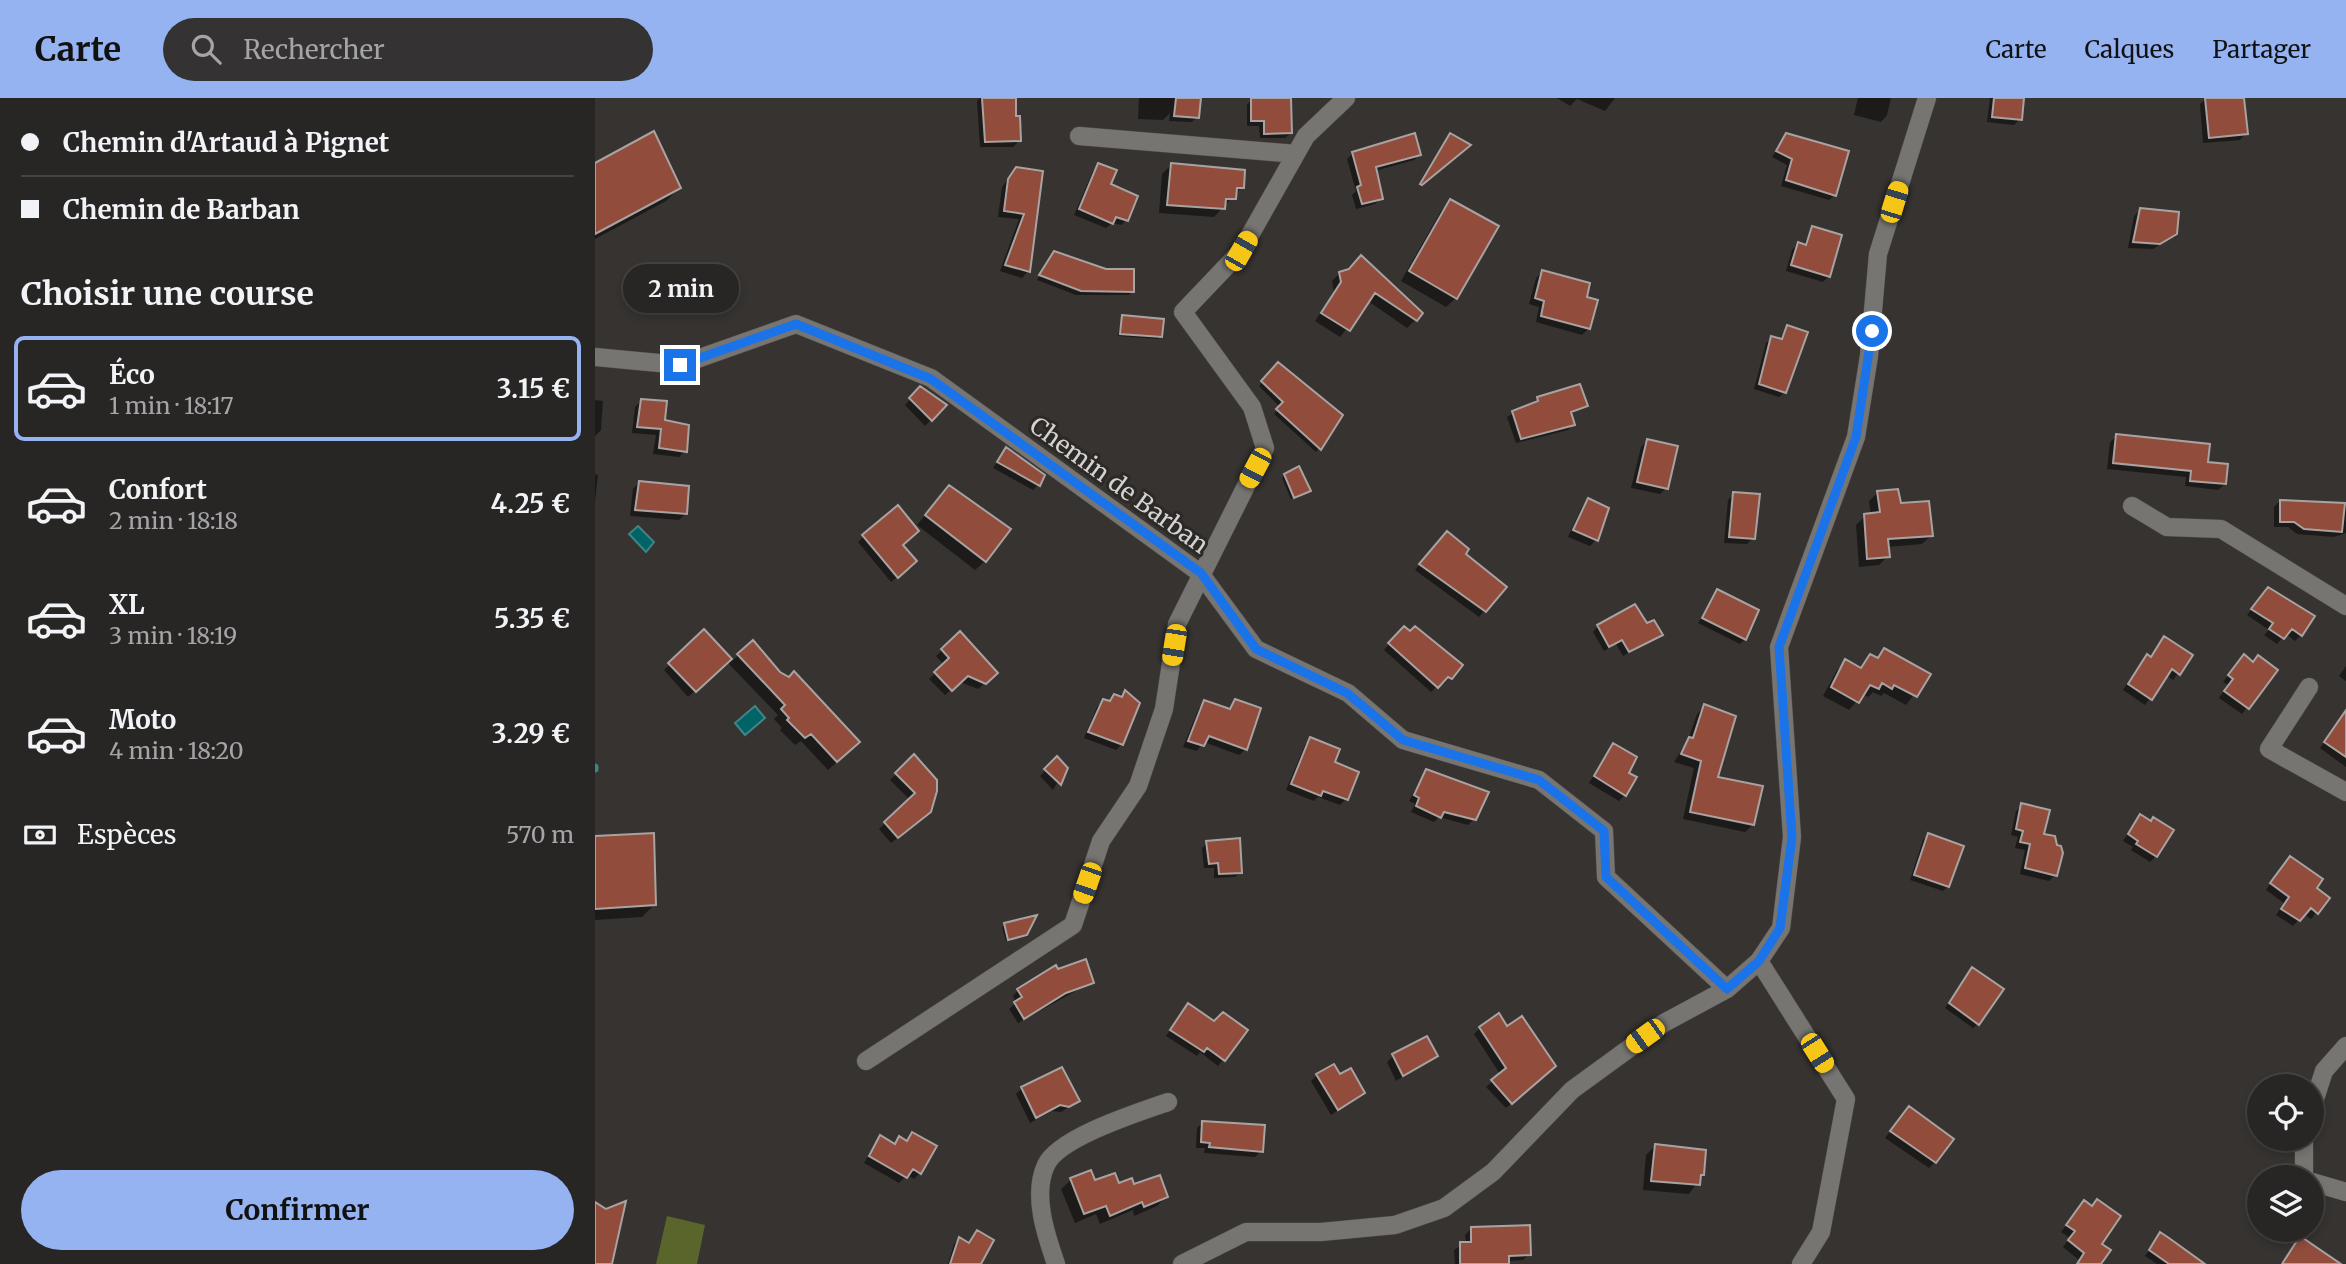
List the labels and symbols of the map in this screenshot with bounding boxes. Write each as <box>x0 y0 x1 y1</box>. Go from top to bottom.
car <box>1878 179 1911 225</box>
car <box>1222 228 1261 274</box>
callout: 2 min <box>622 264 738 313</box>
route start <box>1856 315 1888 347</box>
route end <box>664 349 696 381</box>
street label: Chemin de Barban <box>1024 410 1215 560</box>
car <box>1236 445 1275 491</box>
car <box>1161 623 1188 667</box>
car <box>1071 860 1104 906</box>
car <box>1622 1015 1669 1057</box>
car <box>1797 1030 1838 1076</box>

